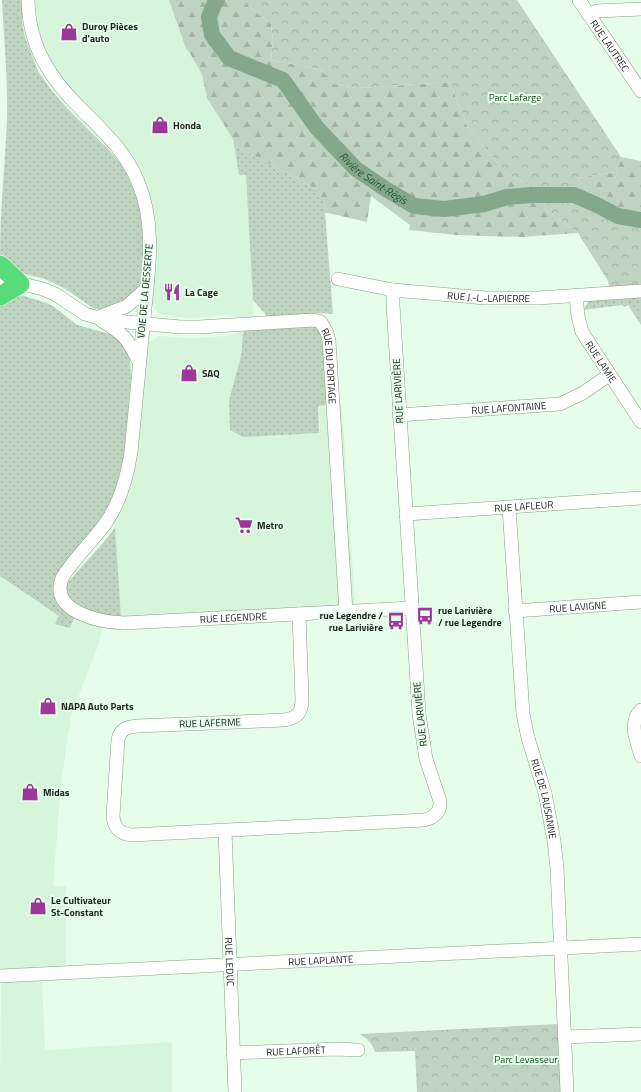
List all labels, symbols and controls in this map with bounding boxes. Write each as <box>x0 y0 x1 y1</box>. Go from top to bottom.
street label: RUE LAUTREC <box>587 17 633 75</box>
place label: Duroy Pièces d'auto <box>82 19 138 46</box>
shop icon: Duroy Pièces d'auto <box>59 22 79 42</box>
park label: Parc Lafarge <box>489 90 541 105</box>
shop icon: Honda <box>150 115 170 135</box>
place label: Honda <box>173 118 201 133</box>
water label: Rivière Saint-Régis <box>336 148 411 209</box>
street label: VOIE DE LA DESSERTE <box>133 243 157 339</box>
restaurant icon: La Cage <box>162 282 182 302</box>
place label: La Cage <box>185 285 218 300</box>
street label: RUE J.-L.-LAPIERRE <box>447 287 531 306</box>
street label: RUE DU PORTAGE <box>318 325 340 405</box>
street label: RUE LAMIE <box>582 338 621 386</box>
street label: RUE LARIVIÈRE <box>389 358 407 424</box>
shop icon: SAQ <box>179 363 199 383</box>
place label: SAQ <box>202 366 220 381</box>
street label: RUE LAFONTAINE <box>471 397 547 418</box>
street label: RUE LAFLEUR <box>494 496 554 515</box>
supermarket icon: Metro <box>234 515 254 535</box>
place label: Metro <box>257 518 283 533</box>
street label: RUE LAVIGNE <box>549 597 608 616</box>
place label: rue Larivière / rue Legendre <box>438 603 502 630</box>
bus stop icon: rue Larivière / rue Legendre <box>415 606 435 626</box>
street label: RUE LEGENDRE <box>199 608 268 627</box>
place label: rue Legendre / rue Larivière <box>319 608 383 635</box>
bus stop icon: rue Legendre / rue Larivière <box>386 611 406 631</box>
street label: RUE LARIVIÈRE <box>409 680 431 747</box>
shop icon: NAPA Auto Parts <box>38 696 58 716</box>
place label: NAPA Auto Parts <box>61 699 134 714</box>
street label: RUE LAFERME <box>179 714 242 732</box>
street label: RUE DE LAUSANNE <box>527 757 561 841</box>
shop icon: Midas <box>20 782 40 802</box>
place label: Midas <box>43 785 70 800</box>
place label: Le Cultivateur St-Constant <box>51 893 111 920</box>
shop icon: Le Cultivateur St-Constant <box>28 896 48 916</box>
street label: RUE LEDUC <box>222 937 238 987</box>
street label: RUE LAPLANTE <box>288 951 354 969</box>
street label: RUE LAFORÊT <box>266 1042 327 1059</box>
park label: Parc Levasseur <box>494 1052 558 1067</box>

